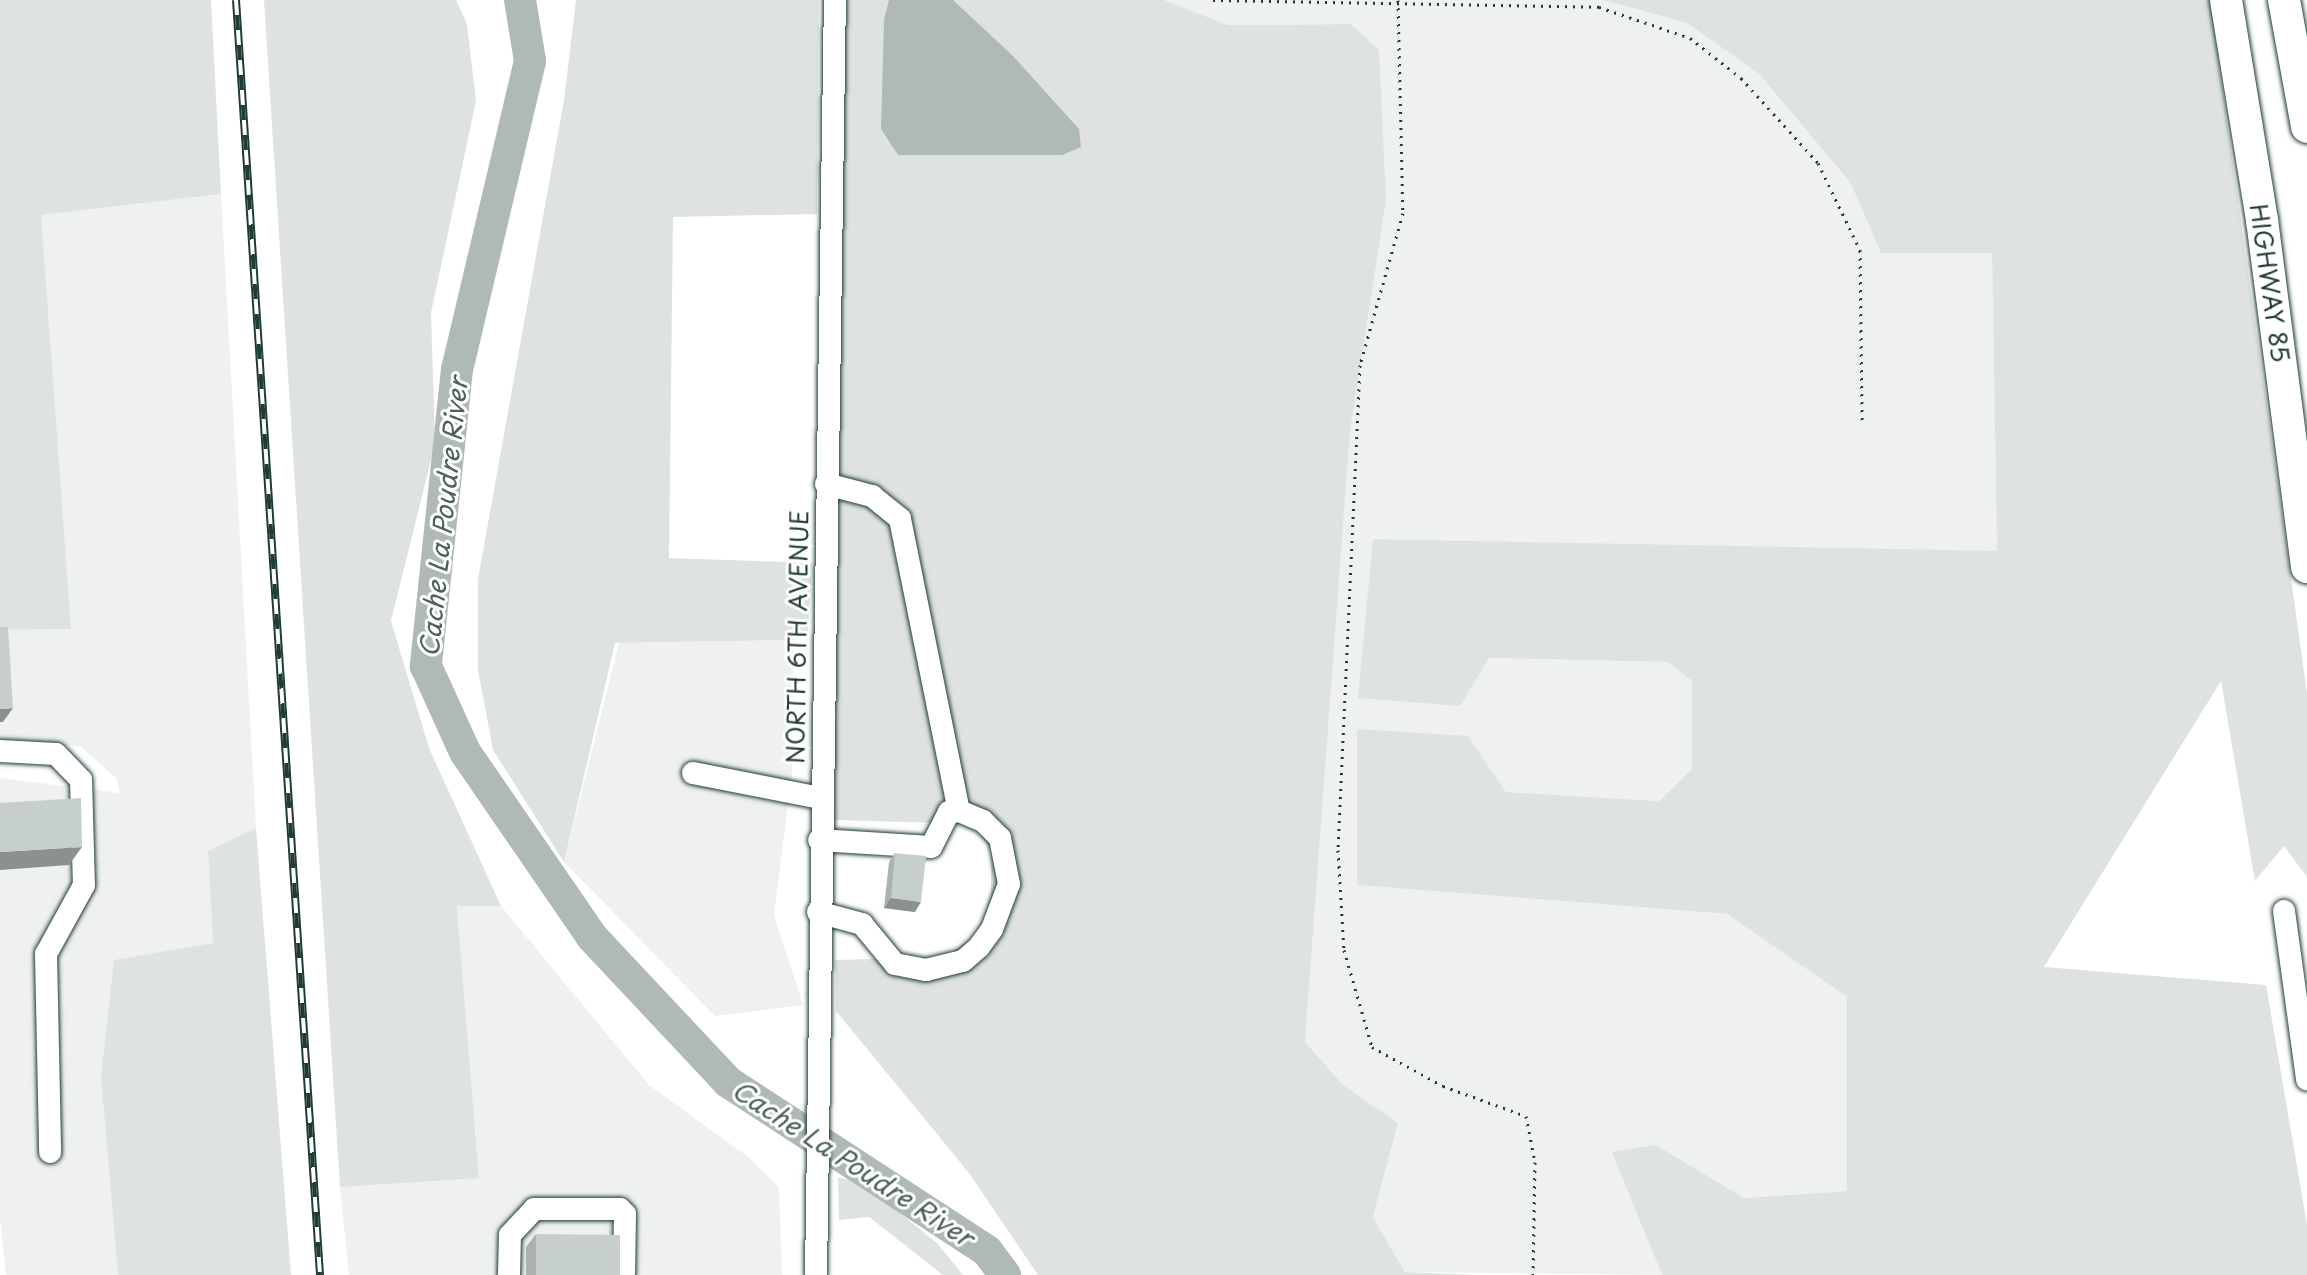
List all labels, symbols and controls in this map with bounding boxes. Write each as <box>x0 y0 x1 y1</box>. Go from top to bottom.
street label: HIGHWAY 85 <box>2245 202 2295 364</box>
water label: Cache La Poudre River <box>413 375 473 659</box>
street label: NORTH 6TH AVENUE <box>780 509 814 765</box>
water label: Cache La Poudre River <box>726 1073 980 1253</box>

